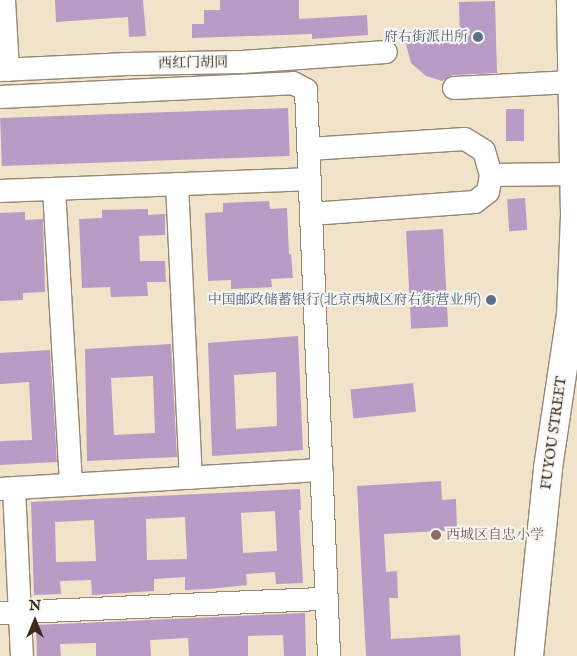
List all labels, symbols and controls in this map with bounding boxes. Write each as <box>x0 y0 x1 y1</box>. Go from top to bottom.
place label: 府右街派出所 <box>384 29 468 45</box>
marker: 府右街派出所 <box>472 31 484 43</box>
street label: 西红门胡同 <box>158 54 228 72</box>
place label: 中国邮政储蓄银行(北京西城区府右街营业所) <box>208 292 481 308</box>
marker: 中国邮政储蓄银行(北京西城区府右街营业所) <box>485 294 497 306</box>
street label: FUYOU STREET <box>538 375 570 491</box>
place label: 西城区自忠小学 <box>446 527 544 543</box>
marker: 西城区自忠小学 <box>430 529 442 541</box>
north arrow <box>10 596 60 646</box>
text: N <box>29 597 41 615</box>

